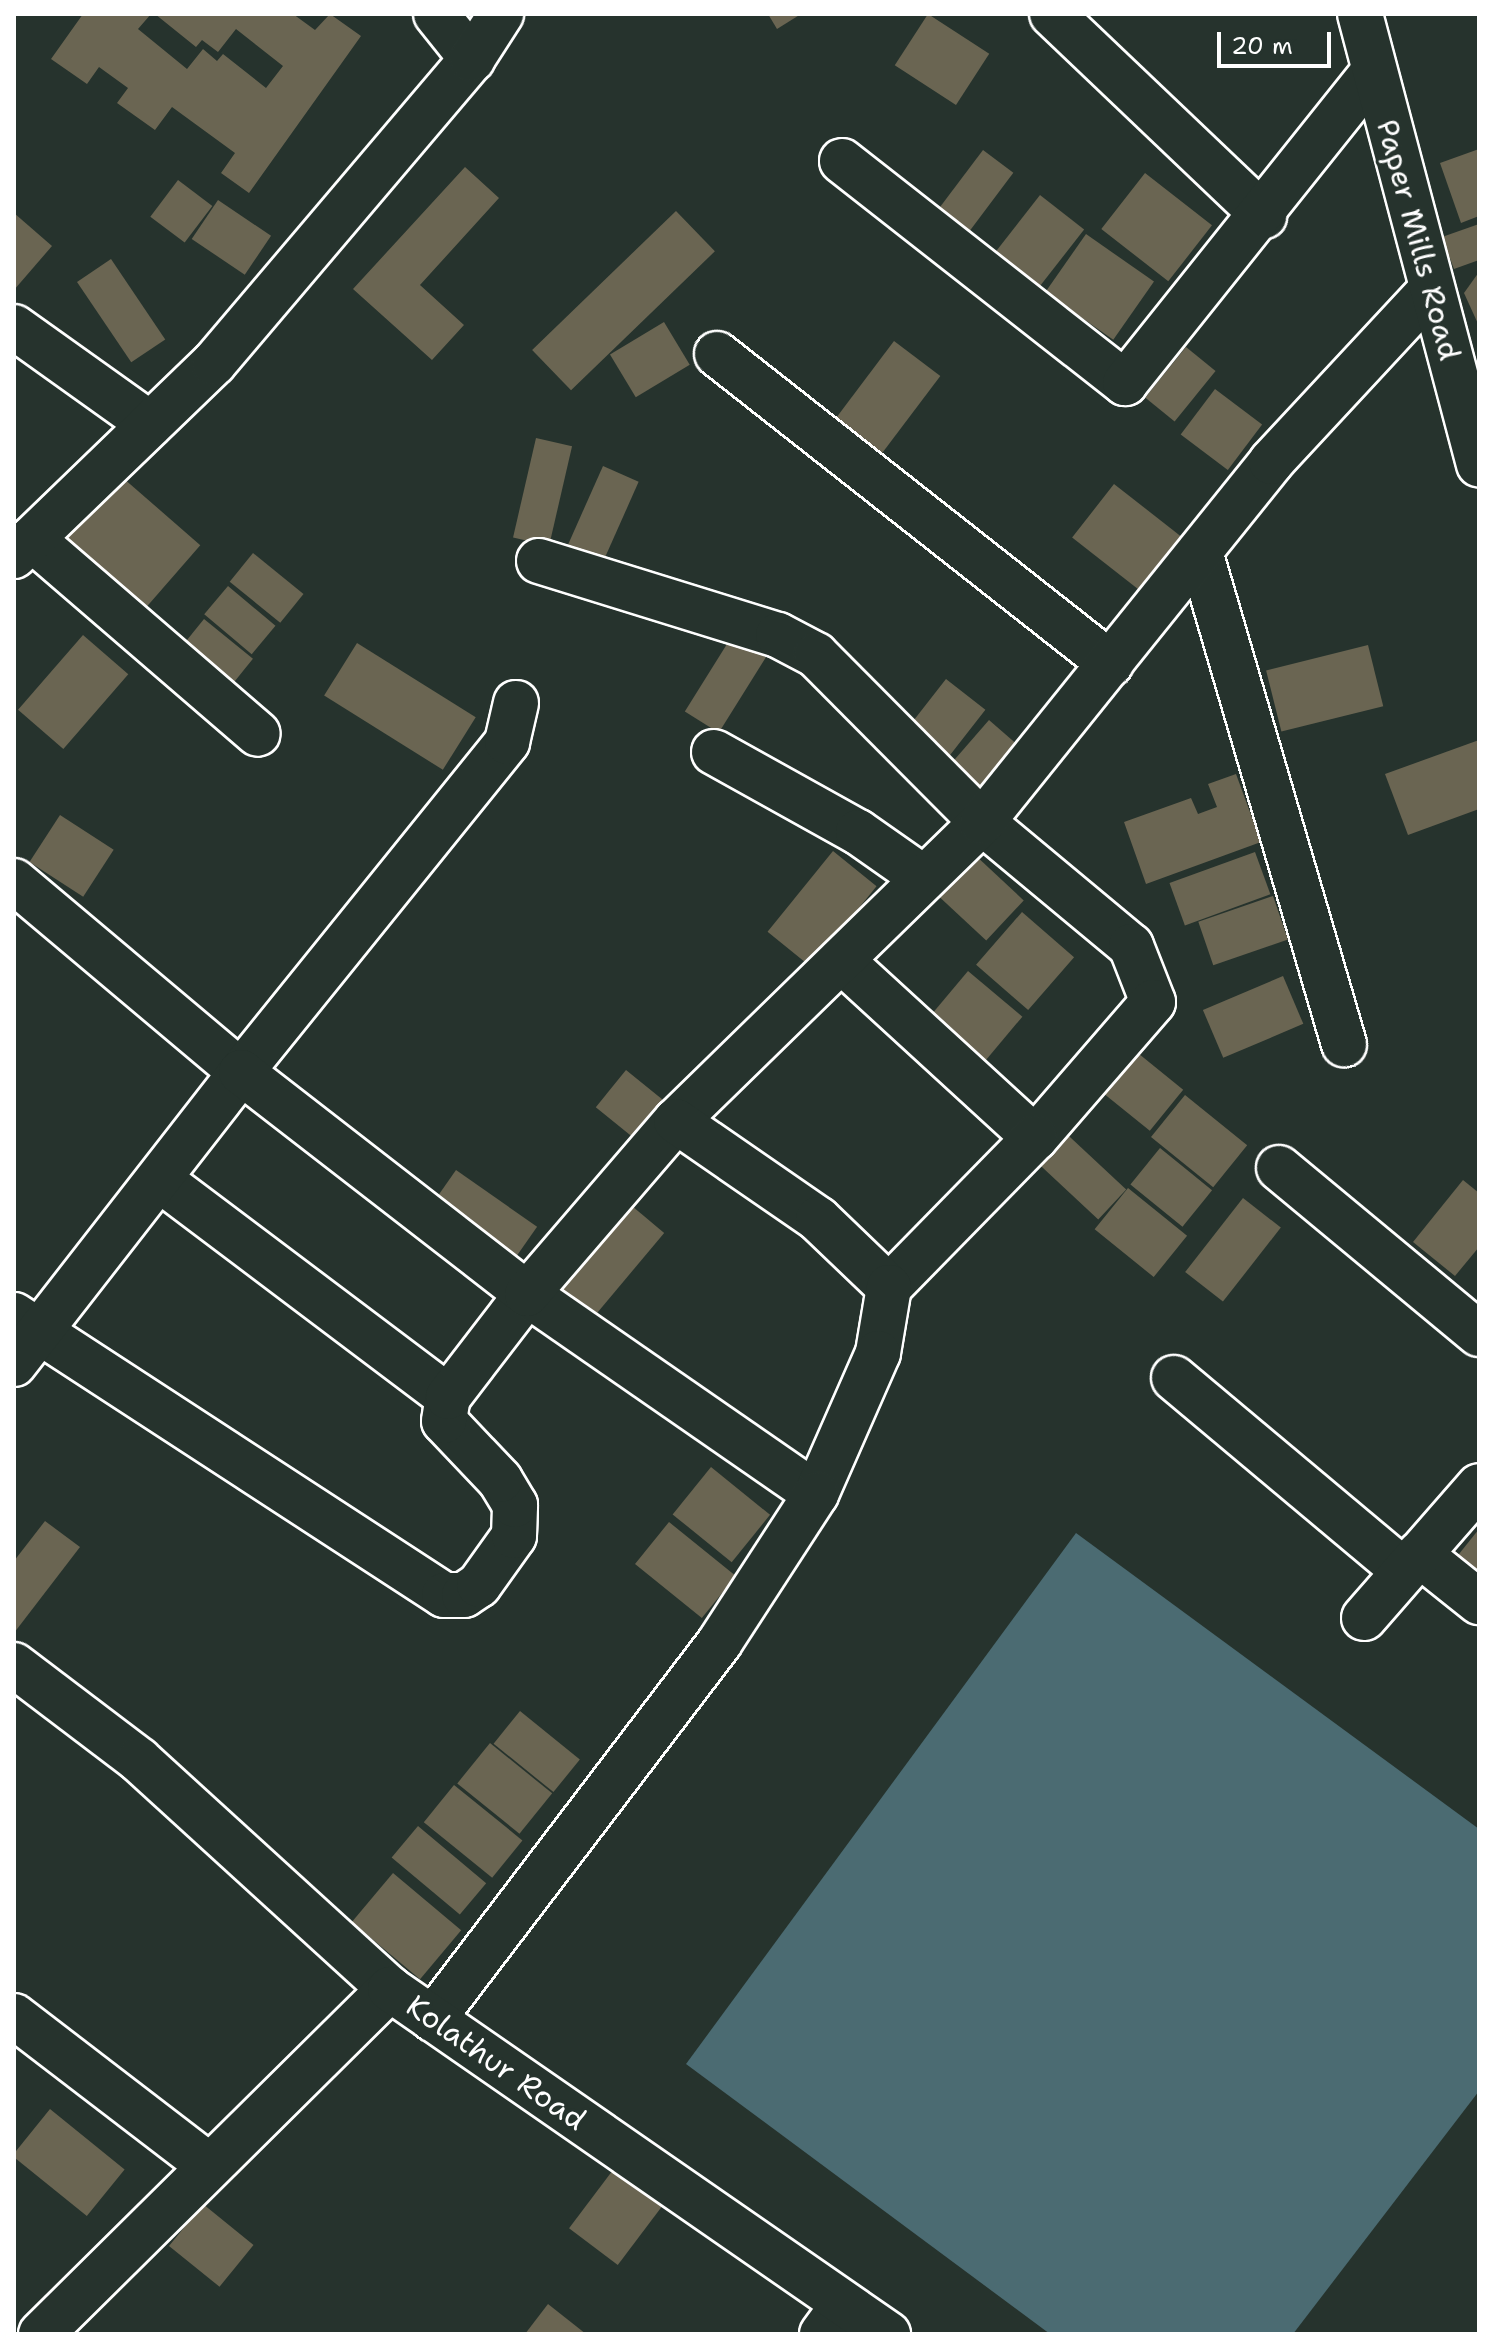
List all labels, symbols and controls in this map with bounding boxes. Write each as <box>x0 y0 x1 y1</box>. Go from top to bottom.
scale bar <box>1221 16 1335 66</box>
text: 20 m <box>1231 30 1293 62</box>
street label: Paper Mills Road <box>1369 116 1467 364</box>
street label: Kolathur Road <box>399 1988 593 2138</box>

